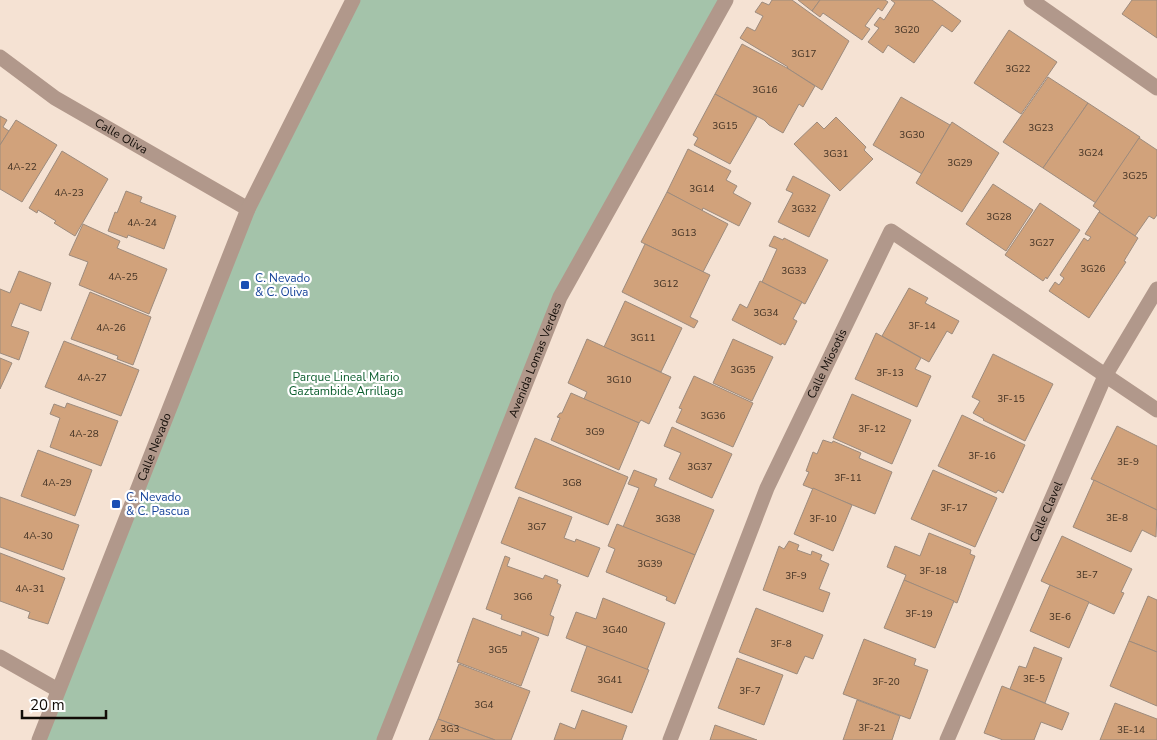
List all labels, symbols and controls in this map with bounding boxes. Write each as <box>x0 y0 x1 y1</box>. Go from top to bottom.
house number: 3G20 <box>894 23 920 37</box>
house number: 3G17 <box>791 47 817 61</box>
house number: 3G22 <box>1005 62 1031 76</box>
house number: 3G16 <box>752 83 778 97</box>
street label: Calle Oliva <box>92 114 151 158</box>
house number: 3G15 <box>712 119 738 133</box>
house number: 3G23 <box>1028 121 1054 135</box>
house number: 3G30 <box>899 128 925 142</box>
house number: 3G24 <box>1078 146 1104 160</box>
house number: 3G31 <box>823 147 849 161</box>
house number: 3G29 <box>947 156 973 170</box>
house number: 4A-22 <box>7 160 37 174</box>
house number: 3G25 <box>1122 169 1148 183</box>
house number: 3G14 <box>689 182 715 196</box>
house number: 4A-23 <box>54 186 84 200</box>
house number: 3G32 <box>791 202 817 216</box>
house number: 3G28 <box>986 210 1012 224</box>
house number: 4A-24 <box>127 216 157 230</box>
house number: 3G13 <box>671 226 697 240</box>
house number: 3G27 <box>1029 236 1055 250</box>
house number: 3G26 <box>1080 262 1106 276</box>
house number: 3G33 <box>781 264 807 278</box>
house number: 4A-25 <box>108 270 138 284</box>
place label: C. Nevado & C. Oliva <box>255 270 311 300</box>
house number: 3G12 <box>653 277 679 291</box>
marker: C. Nevado & C. Oliva <box>239 279 251 291</box>
street label: Avenida Lomas Verdes <box>505 300 565 420</box>
house number: 3G34 <box>753 306 779 320</box>
house number: 3F-14 <box>908 319 936 333</box>
house number: 4A-26 <box>96 321 126 335</box>
street label: Calle Miosotis <box>803 326 851 401</box>
house number: 3G11 <box>630 331 656 345</box>
house number: 3G35 <box>730 363 756 377</box>
house number: 3F-13 <box>876 366 904 380</box>
park label: Parque Lineal Mario Gaztambide Arrillaga <box>289 369 403 399</box>
house number: 4A-27 <box>77 371 107 385</box>
house number: 3G10 <box>606 373 632 387</box>
house number: 3F-15 <box>997 392 1025 406</box>
house number: 3G36 <box>700 409 726 423</box>
street label: Calle Nevado <box>134 410 175 483</box>
house number: 3F-12 <box>858 422 886 436</box>
house number: 3G9 <box>585 425 605 439</box>
house number: 4A-28 <box>69 427 99 441</box>
house number: 3F-16 <box>968 449 996 463</box>
house number: 3E-9 <box>1117 455 1139 469</box>
house number: 3G37 <box>687 460 713 474</box>
house number: 3F-11 <box>834 471 862 485</box>
house number: 4A-29 <box>42 476 72 490</box>
house number: 3G8 <box>562 476 582 490</box>
street label: Calle Clavel <box>1026 478 1067 545</box>
place label: C. Nevado & C. Pascua <box>126 489 190 519</box>
marker: C. Nevado & C. Pascua <box>110 498 122 510</box>
house number: 3F-17 <box>940 501 968 515</box>
house number: 3E-8 <box>1106 511 1128 525</box>
house number: 3G38 <box>655 512 681 526</box>
house number: 3F-10 <box>809 512 837 526</box>
house number: 3G7 <box>527 520 547 534</box>
house number: 4A-30 <box>23 529 53 543</box>
house number: 3G39 <box>637 557 663 571</box>
house number: 3F-18 <box>919 564 947 578</box>
house number: 3E-7 <box>1076 568 1098 582</box>
house number: 3F-9 <box>785 569 807 583</box>
house number: 4A-31 <box>15 582 45 596</box>
house number: 3G6 <box>513 590 533 604</box>
house number: 3F-19 <box>905 607 933 621</box>
house number: 3E-6 <box>1049 610 1071 624</box>
house number: 3G40 <box>602 623 628 637</box>
house number: 3F-8 <box>770 637 792 651</box>
house number: 3G5 <box>488 643 508 657</box>
house number: 3E-5 <box>1023 672 1045 686</box>
house number: 3G41 <box>597 673 623 687</box>
house number: 3F-20 <box>872 675 900 689</box>
house number: 3F-7 <box>739 684 761 698</box>
scale bar <box>22 688 106 720</box>
text: 20 m <box>30 695 65 715</box>
house number: 3G4 <box>474 698 494 712</box>
house number: 3F-21 <box>858 721 886 735</box>
house number: 3G3 <box>440 722 460 736</box>
house number: 3E-14 <box>1117 723 1145 737</box>

